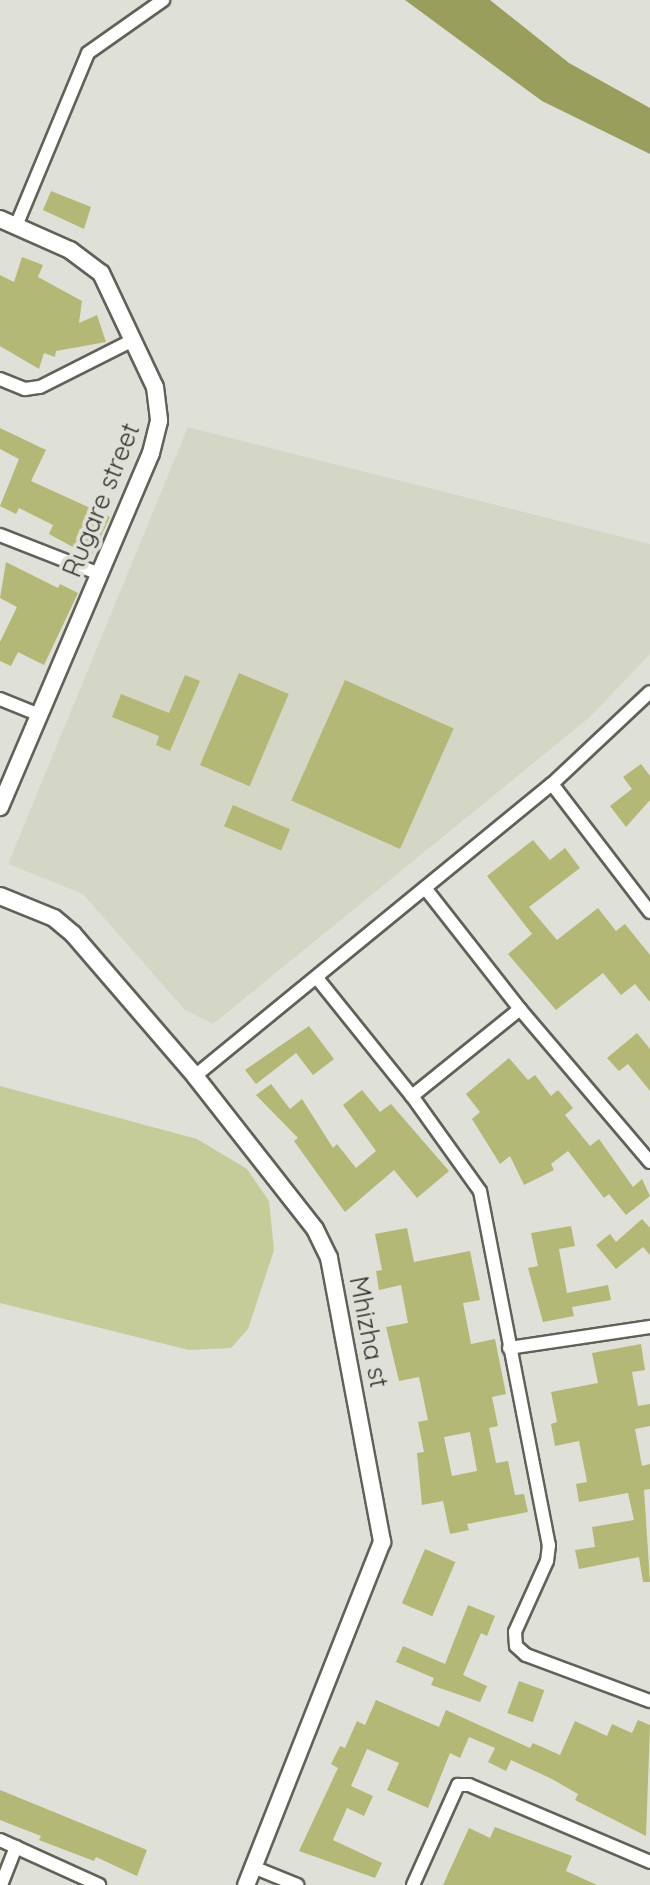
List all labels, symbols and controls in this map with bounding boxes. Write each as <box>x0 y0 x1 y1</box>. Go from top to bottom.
street label: Rugare street <box>56 418 146 582</box>
street label: Mhizha st <box>343 1274 395 1390</box>

